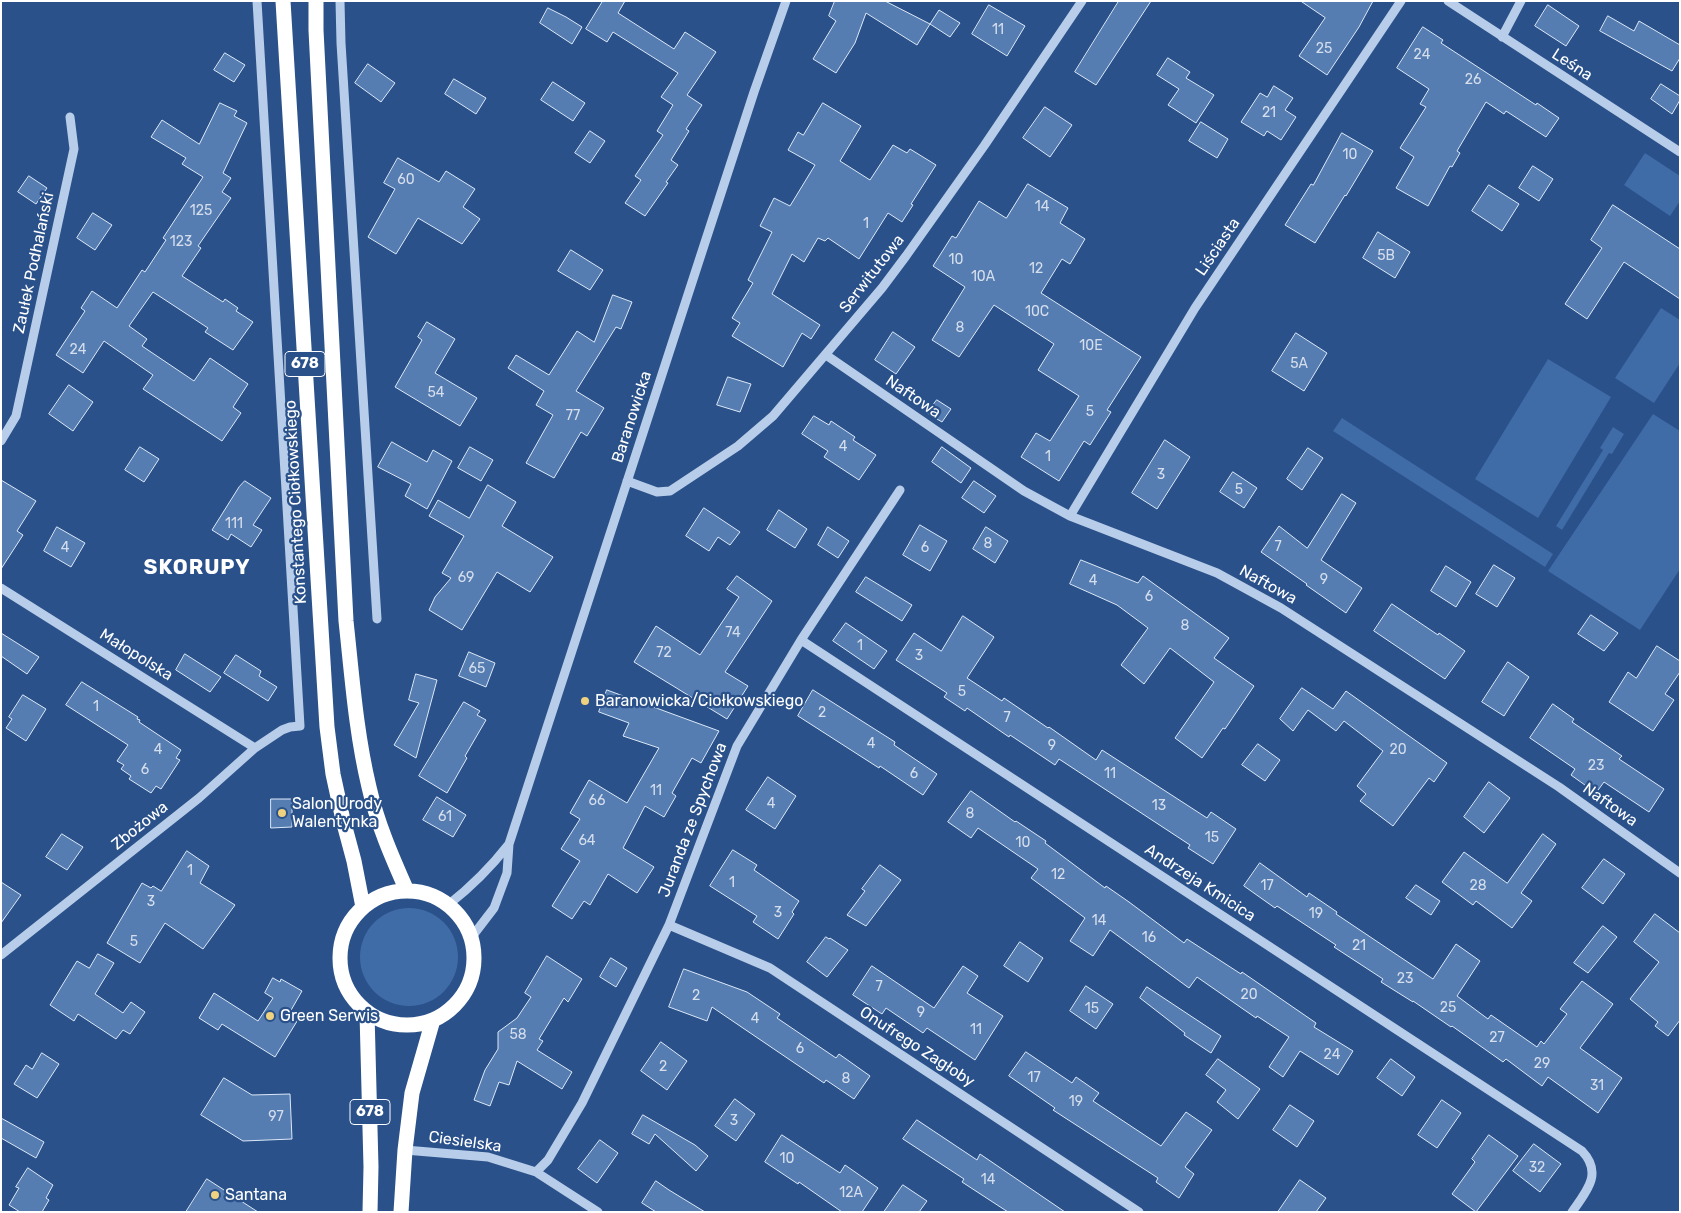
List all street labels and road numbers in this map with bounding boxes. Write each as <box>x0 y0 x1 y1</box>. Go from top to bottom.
street label: Leśna <box>1548 45 1596 85</box>
street label: Zaułek Podhalański <box>10 191 58 335</box>
street label: Liściasta <box>1192 214 1244 280</box>
street label: Serwitutowa <box>835 231 909 317</box>
road number: 678 <box>285 352 325 376</box>
street label: Baranowicka <box>608 369 656 465</box>
street label: Naftowa <box>882 372 944 422</box>
street label: Konstantego Ciołkowskiego <box>281 399 311 605</box>
street label: Naftowa <box>1236 561 1300 609</box>
street label: Małopolska <box>96 625 176 685</box>
street label: Juranda ze Spychowa <box>655 740 731 900</box>
street label: Naftowa <box>1579 779 1641 831</box>
street label: Zbożowa <box>108 798 172 854</box>
street label: Andrzeja Kmicica <box>1141 840 1259 926</box>
street label: Onufrego Zagłoby <box>856 1003 978 1091</box>
road number: 678 <box>350 1100 390 1124</box>
street label: Ciesielska <box>427 1127 503 1157</box>

